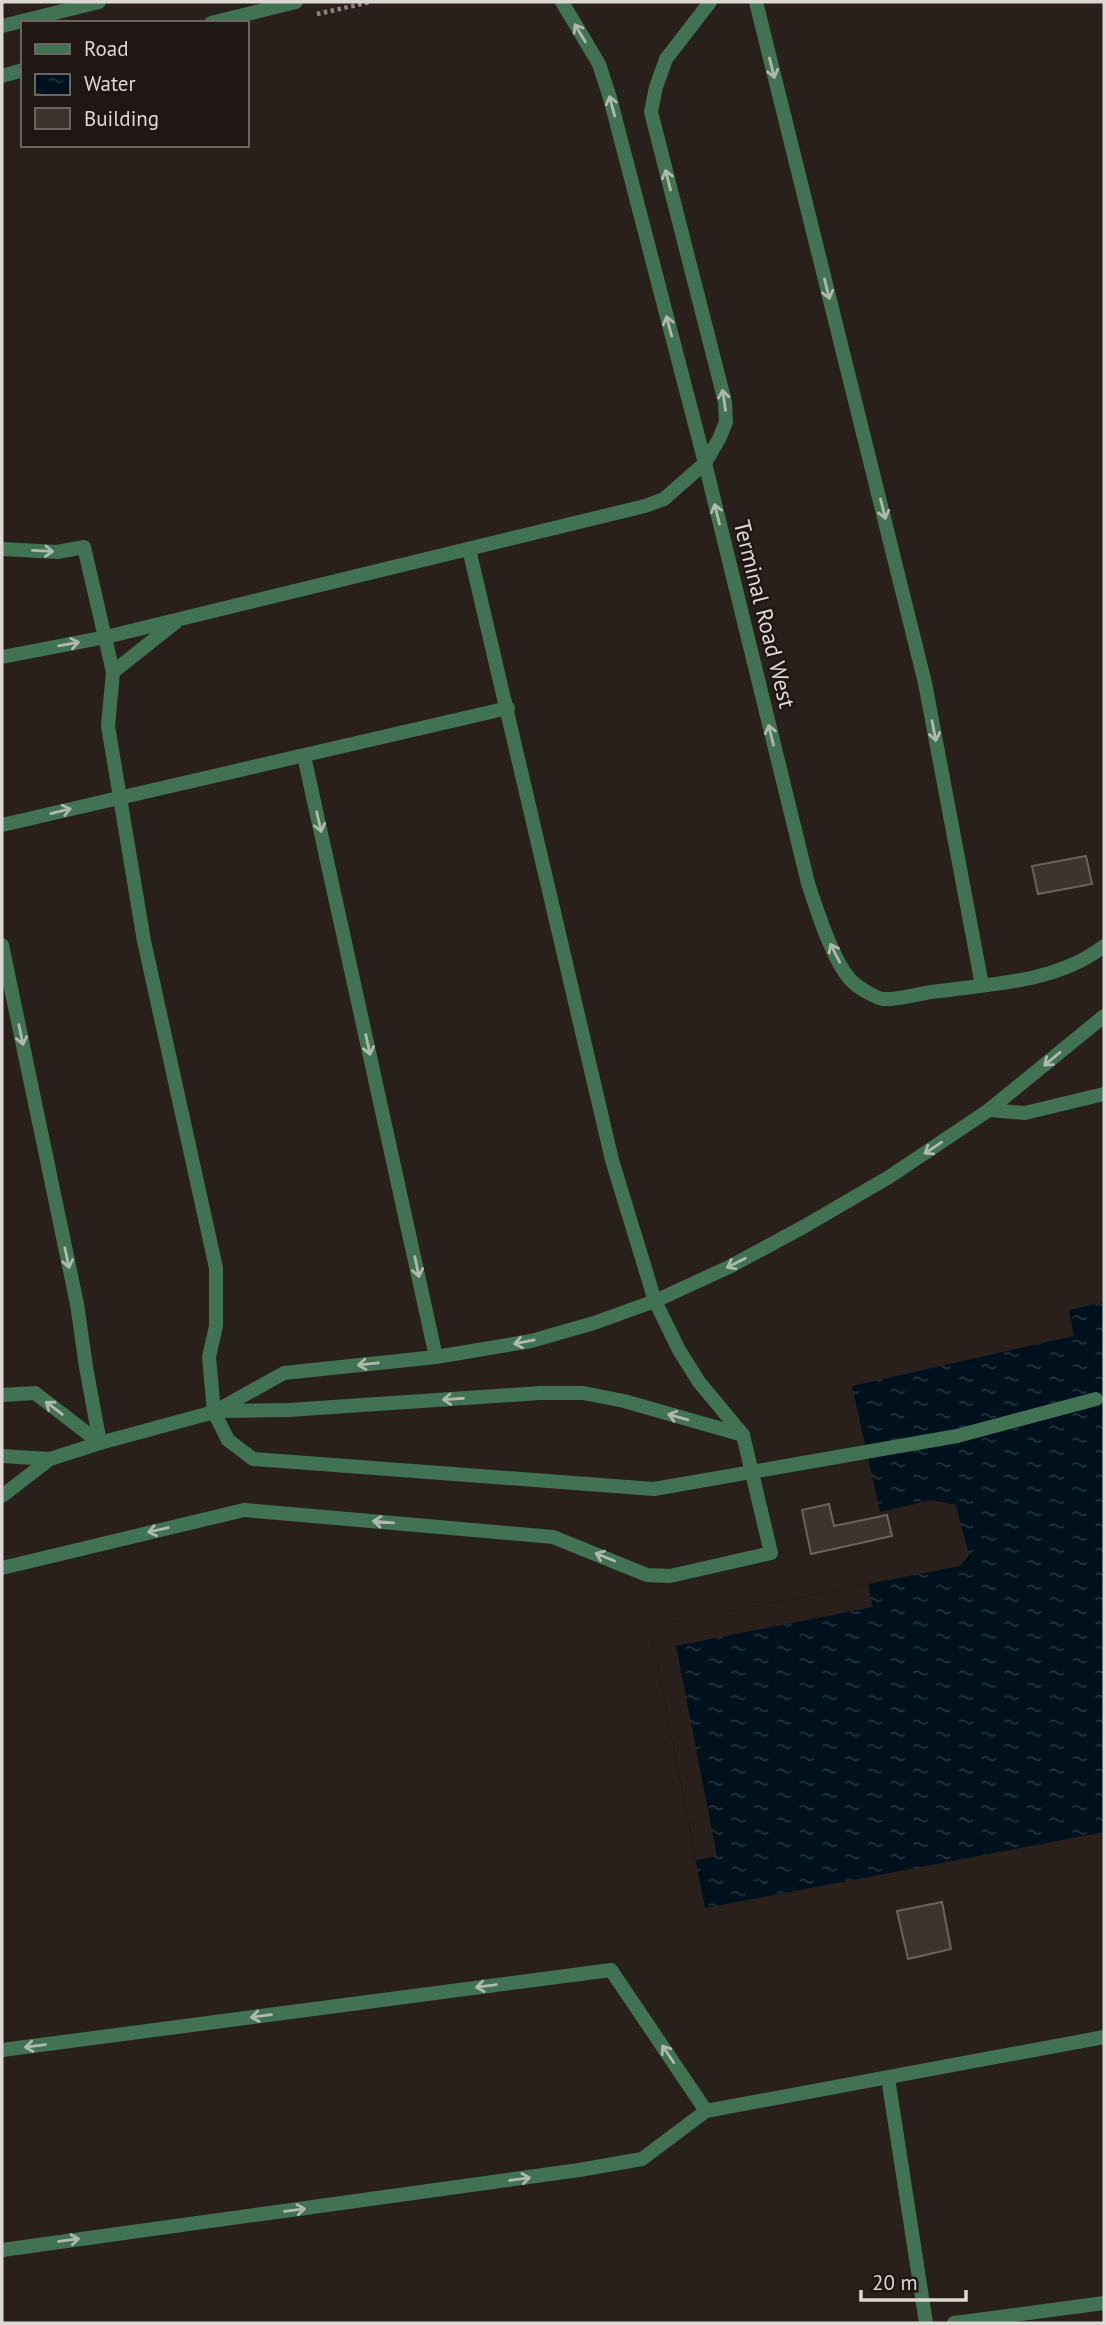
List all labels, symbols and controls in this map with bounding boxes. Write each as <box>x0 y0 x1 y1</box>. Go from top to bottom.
legend <box>21 21 248 147</box>
one-way arrow <box>573 23 587 43</box>
text: Road <box>84 35 128 62</box>
one-way arrow <box>766 56 779 79</box>
text: Water <box>84 70 136 97</box>
one-way arrow <box>605 95 618 118</box>
text: Building <box>84 105 159 132</box>
one-way arrow <box>661 169 674 192</box>
one-way arrow <box>821 277 835 300</box>
one-way arrow <box>662 315 675 338</box>
one-way arrow <box>717 389 730 412</box>
one-way arrow <box>877 498 890 520</box>
one-way arrow <box>710 504 723 526</box>
street label: Terminal Road West <box>728 517 802 711</box>
one-way arrow <box>31 545 54 558</box>
one-way arrow <box>57 637 80 650</box>
one-way arrow <box>928 719 941 742</box>
one-way arrow <box>764 725 777 747</box>
one-way arrow <box>49 804 71 817</box>
one-way arrow <box>313 810 327 833</box>
one-way arrow <box>828 943 842 964</box>
one-way arrow <box>15 1023 29 1046</box>
one-way arrow <box>362 1033 376 1056</box>
one-way arrow <box>1043 1052 1061 1067</box>
one-way arrow <box>923 1141 943 1155</box>
one-way arrow <box>61 1246 75 1269</box>
one-way arrow <box>410 1255 424 1278</box>
one-way arrow <box>726 1256 747 1270</box>
one-way arrow <box>513 1336 536 1349</box>
one-way arrow <box>358 1358 380 1371</box>
one-way arrow <box>443 1393 465 1406</box>
one-way arrow <box>45 1401 64 1416</box>
one-way arrow <box>667 1409 689 1422</box>
one-way arrow <box>372 1515 394 1528</box>
one-way arrow <box>147 1524 170 1537</box>
one-way arrow <box>595 1550 617 1563</box>
one-way arrow <box>475 1980 498 1993</box>
one-way arrow <box>250 2010 273 2023</box>
one-way arrow <box>24 2039 47 2052</box>
one-way arrow <box>661 2045 675 2064</box>
one-way arrow <box>508 2172 531 2185</box>
one-way arrow <box>283 2203 306 2216</box>
one-way arrow <box>58 2234 80 2247</box>
scale bar <box>861 2258 966 2302</box>
text: 20 m <box>872 2269 918 2296</box>

